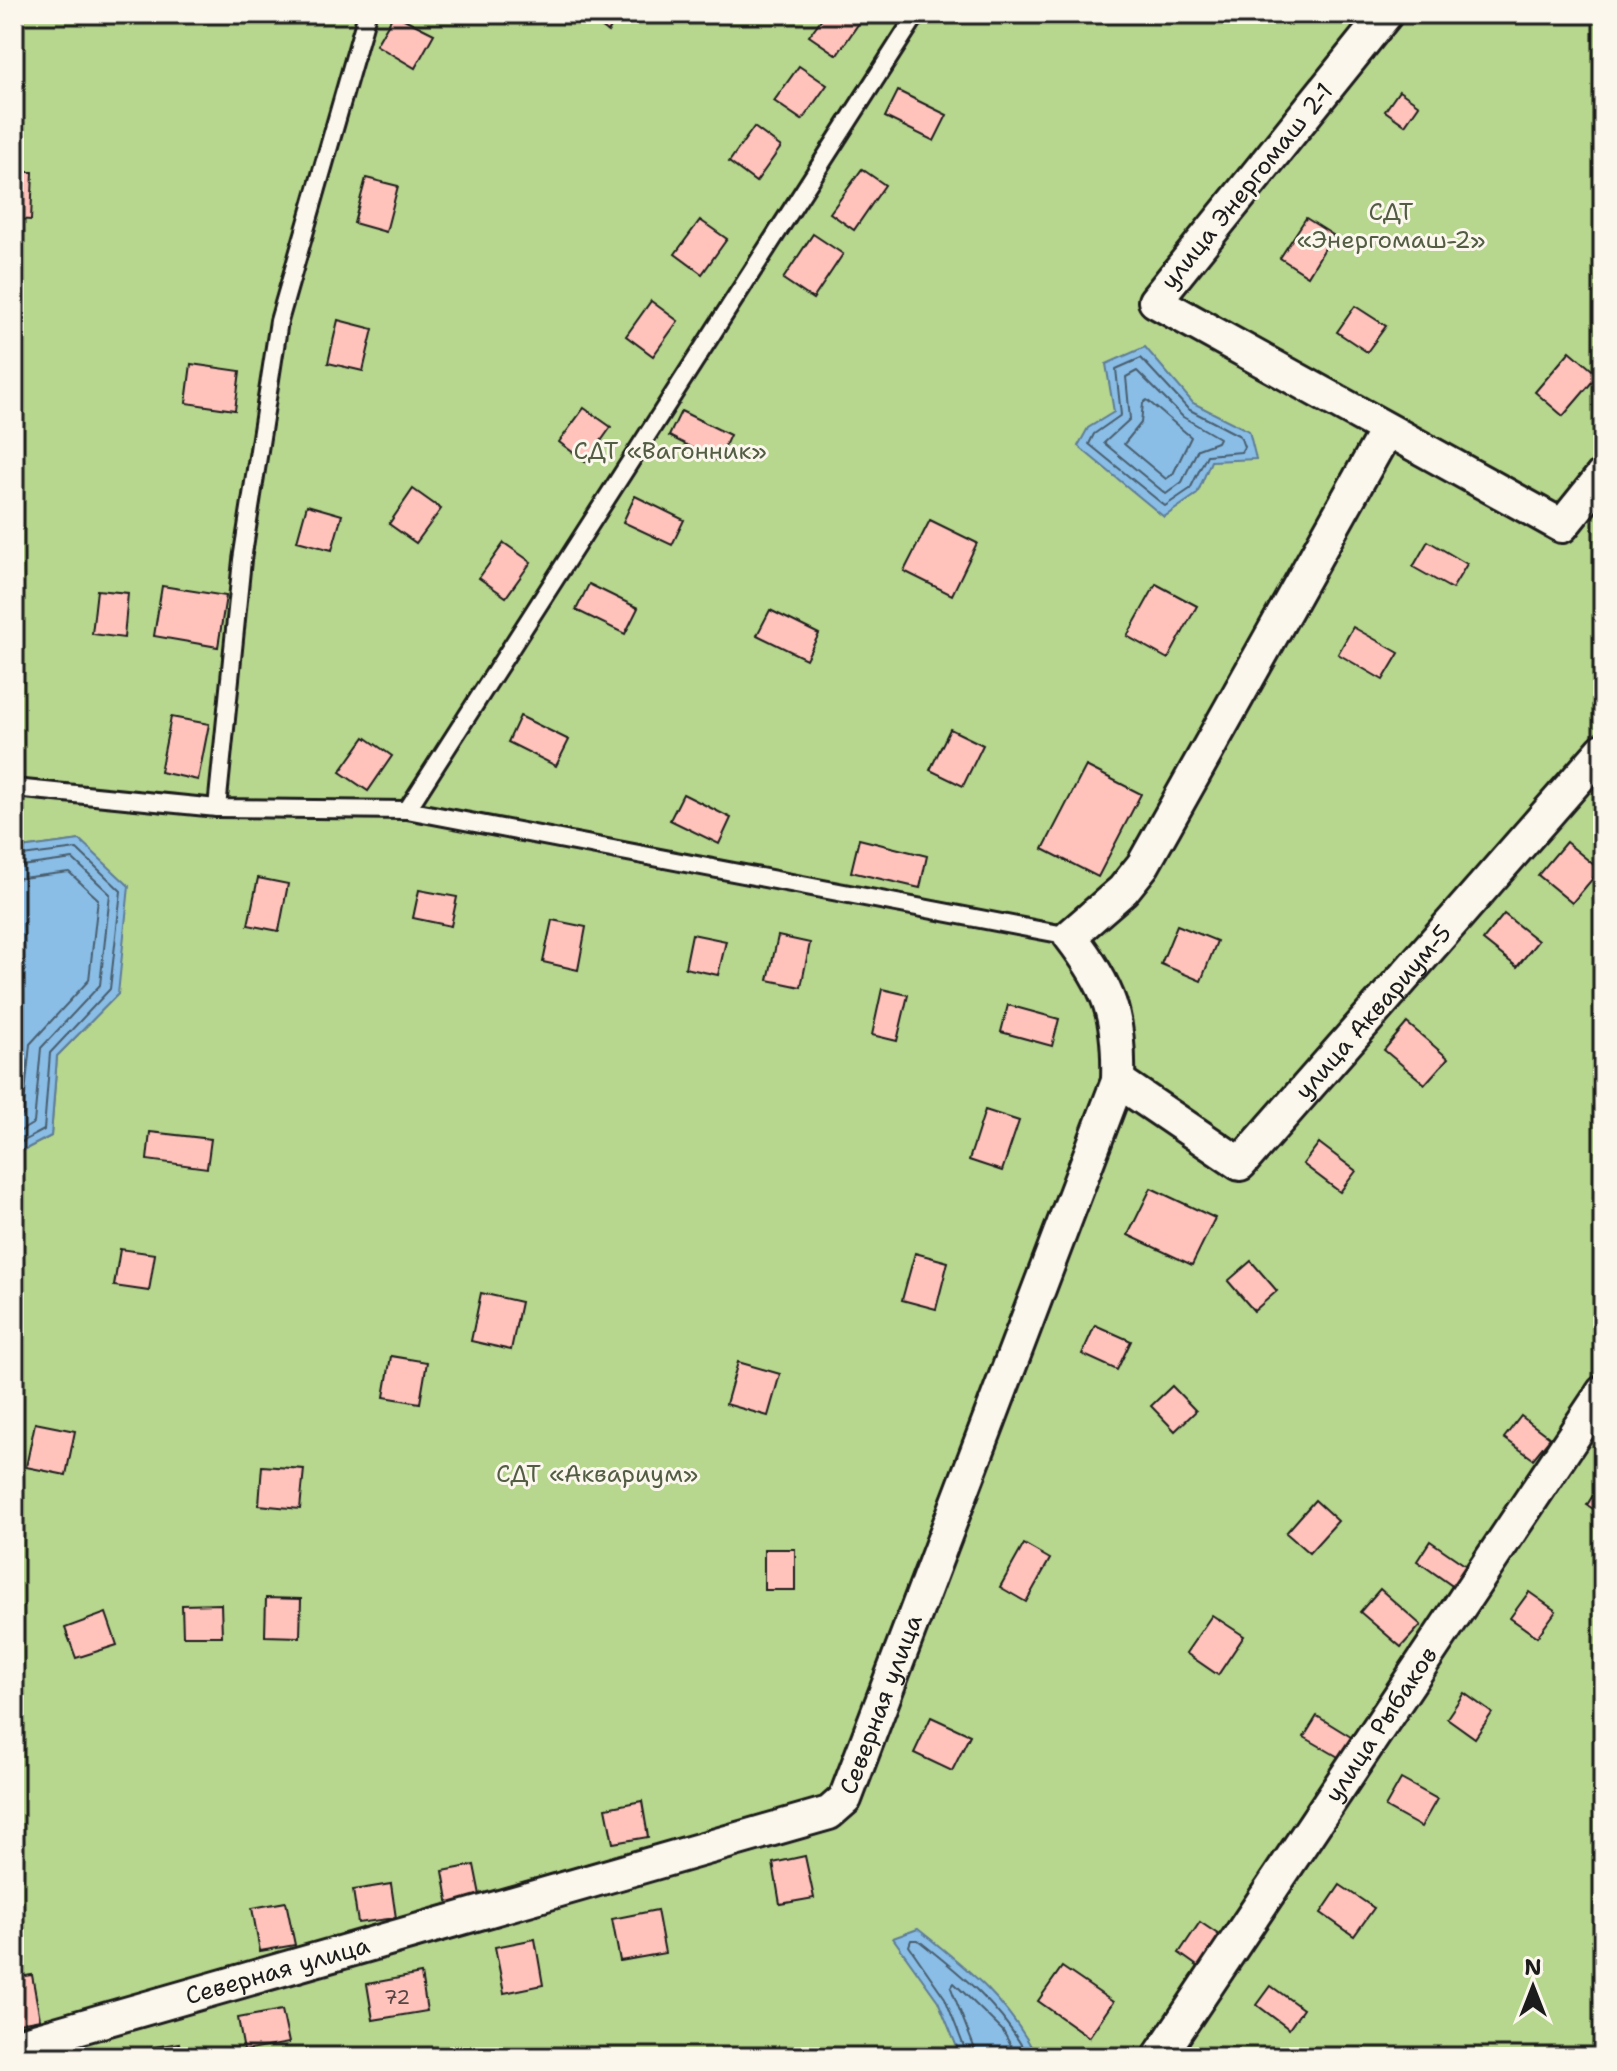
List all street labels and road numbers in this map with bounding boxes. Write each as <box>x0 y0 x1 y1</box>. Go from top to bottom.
street label: улица Энергомаш 2-1 <box>1154 76 1340 296</box>
street label: улица Аквариум-5 <box>1288 918 1459 1106</box>
street label: Северная улица <box>832 1610 930 1799</box>
street label: улица Рыбаков <box>1318 1640 1445 1808</box>
street label: Северная улица <box>182 1929 373 2012</box>

